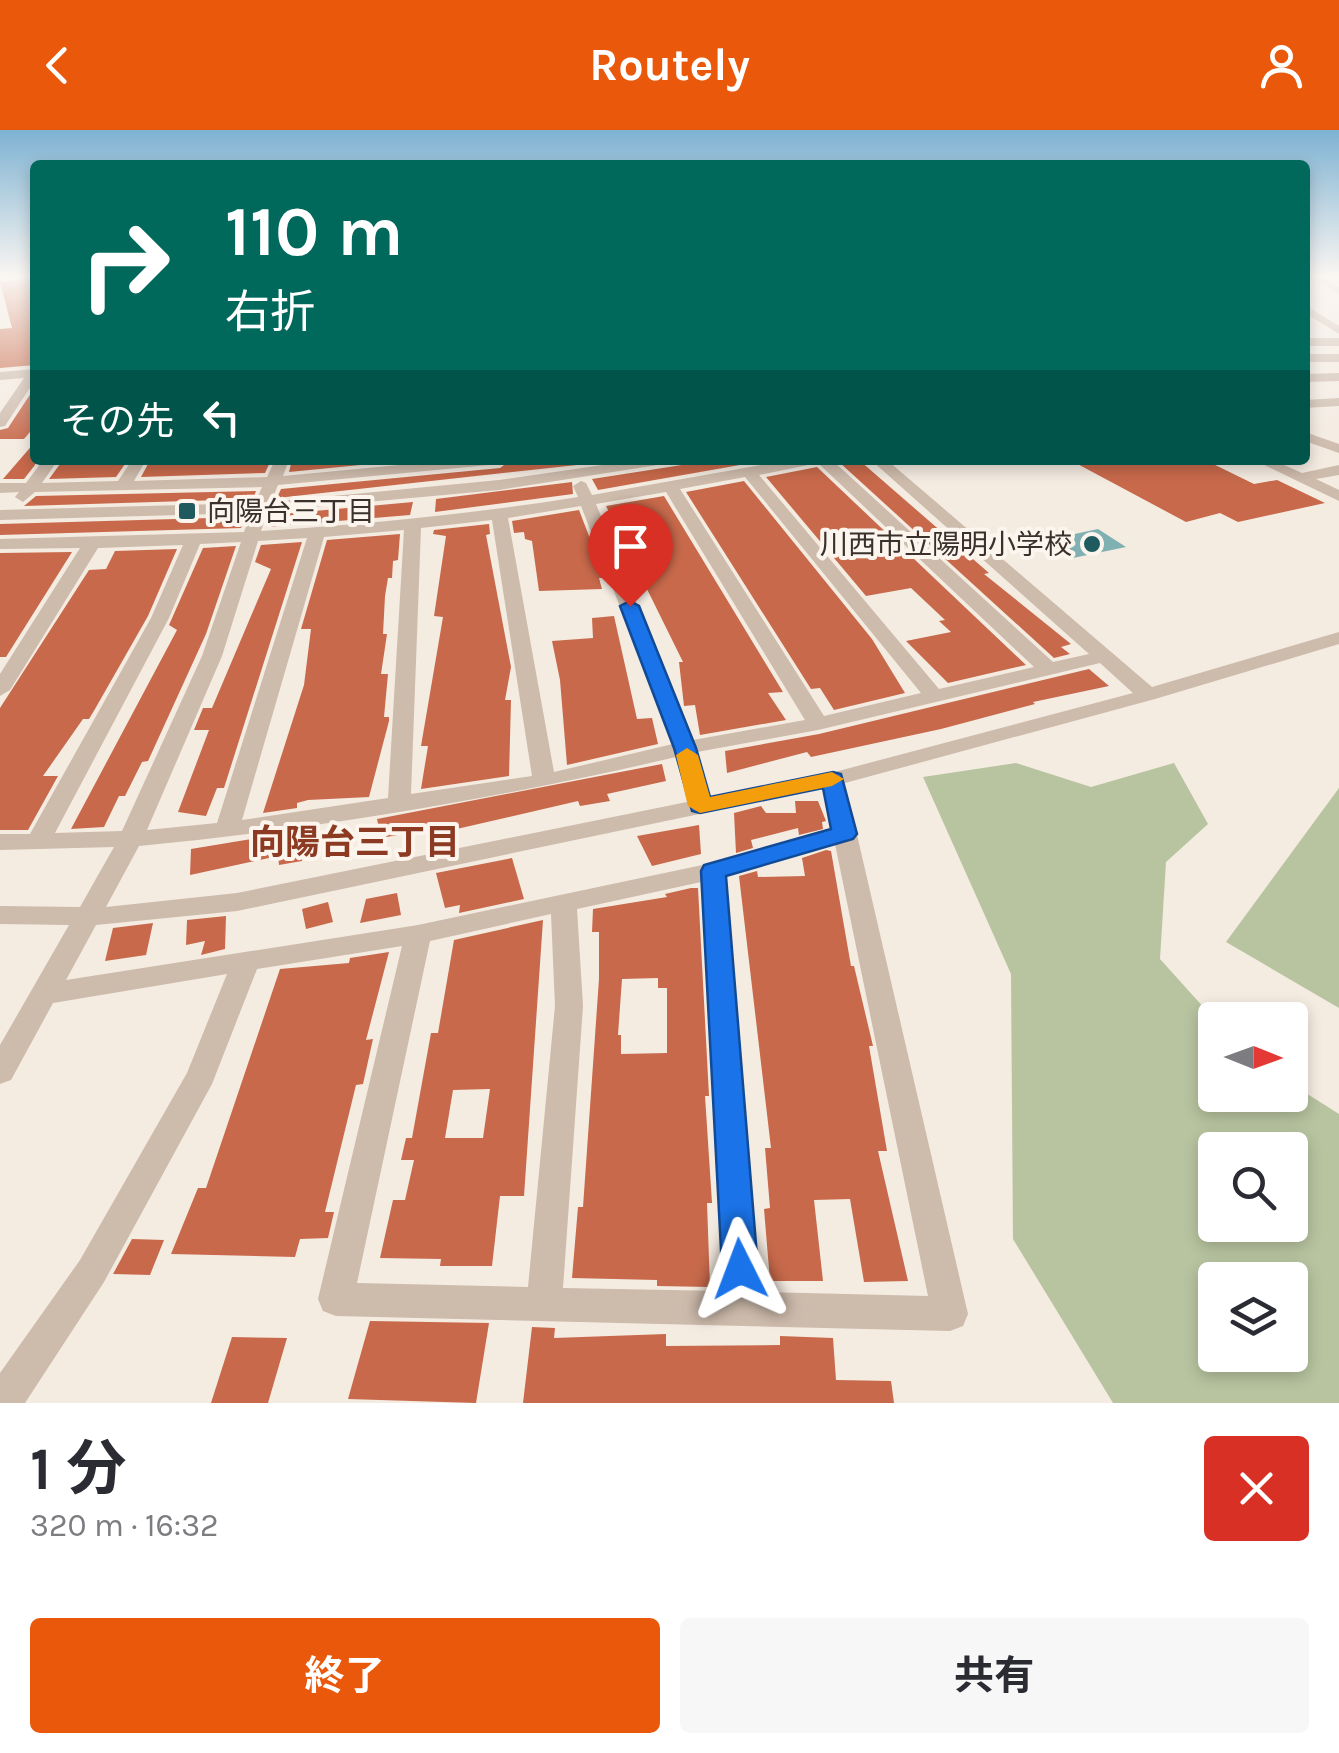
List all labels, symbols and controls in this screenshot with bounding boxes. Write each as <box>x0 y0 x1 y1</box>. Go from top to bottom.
icon: back <box>30 38 85 93</box>
icon: person <box>1254 38 1309 93</box>
text: Routely <box>589 39 750 91</box>
text: 110 m <box>225 191 403 273</box>
icon: right <box>60 200 190 330</box>
text: 右折 <box>225 286 315 338</box>
icon: left <box>194 390 249 445</box>
text: その先 <box>60 399 174 444</box>
place label: 向陽台三丁目 <box>207 495 375 528</box>
marker: 向陽台三丁目 <box>176 500 198 522</box>
pin <box>588 504 673 607</box>
icon: arrive <box>603 519 658 574</box>
place label: 川西市立陽明小学校 <box>820 528 1072 561</box>
marker: 川西市立陽明小学校 <box>1081 533 1103 555</box>
district label: 向陽台三丁目 <box>250 822 460 863</box>
north arrow <box>1198 1002 1308 1112</box>
map controls <box>1198 1002 1308 1372</box>
button: search <box>1198 1132 1308 1242</box>
position arrow <box>688 1217 792 1321</box>
button: layers <box>1198 1262 1308 1372</box>
text: 1 分 <box>30 1434 127 1504</box>
button: close <box>1204 1436 1309 1541</box>
text: 320 m · 16:32 <box>30 1507 219 1544</box>
button: 終了 <box>30 1618 660 1733</box>
button: 共有 <box>680 1618 1309 1733</box>

